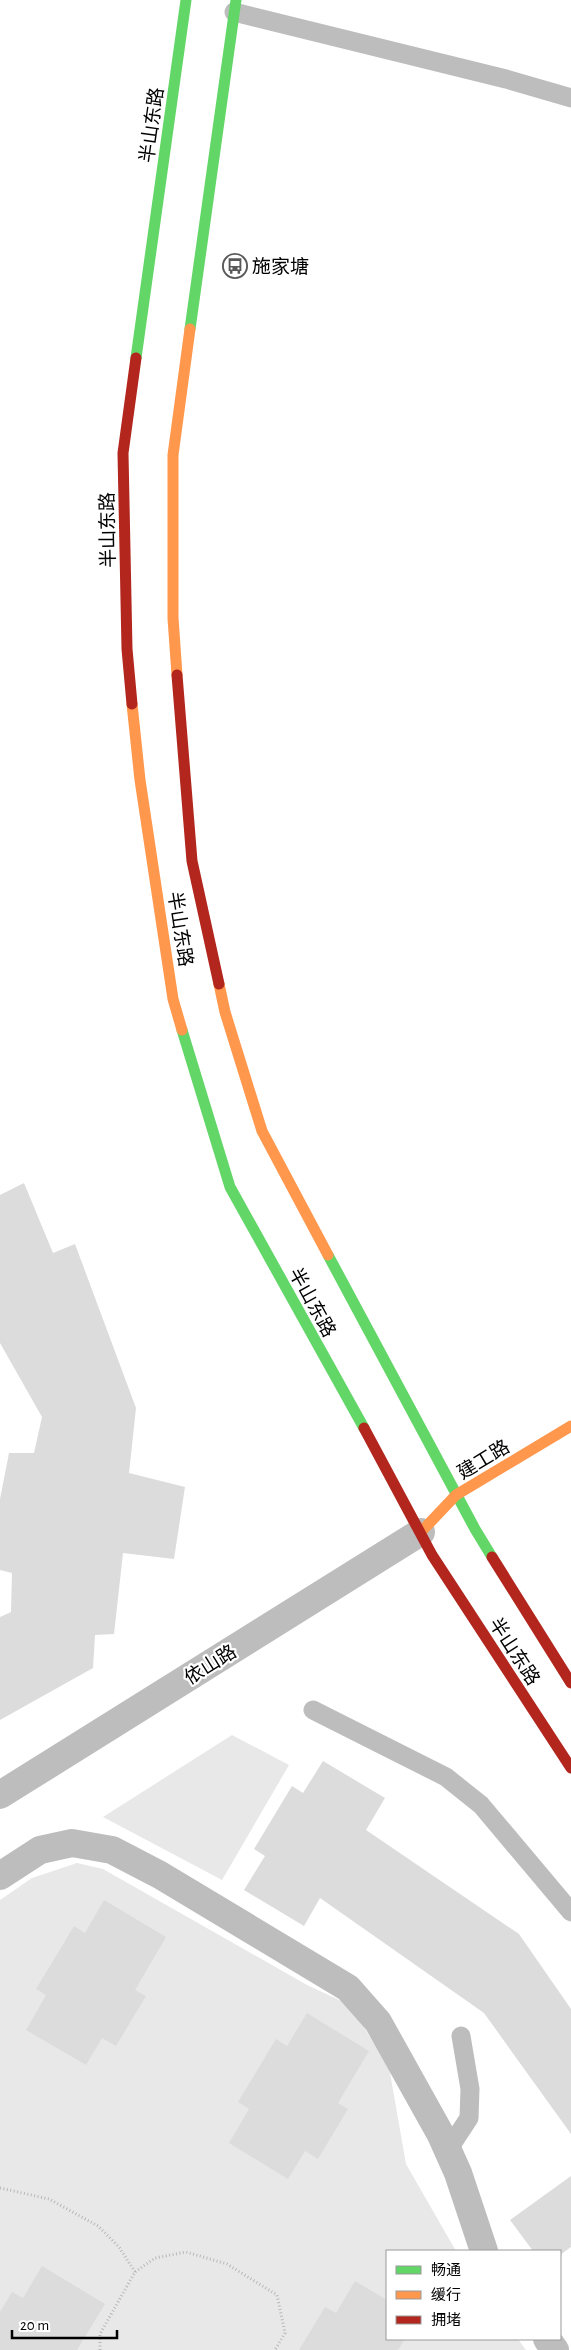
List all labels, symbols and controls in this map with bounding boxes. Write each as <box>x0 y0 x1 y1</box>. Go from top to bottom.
street label: 半山东路 <box>136 86 167 164</box>
bus stop icon: 施家塘 <box>222 253 248 279</box>
place label: 施家塘 <box>252 256 309 277</box>
street label: 半山东路 <box>96 492 119 568</box>
street label: 半山东路 <box>164 890 197 968</box>
street label: 半山东路 <box>285 1264 340 1341</box>
street label: 建工路 <box>454 1437 513 1483</box>
street label: 半山东路 <box>485 1614 544 1689</box>
street label: 依山路 <box>181 1641 240 1688</box>
legend <box>386 2250 561 2340</box>
text: 畅通 <box>431 2262 461 2278</box>
text: 缓行 <box>431 2287 461 2303</box>
scale bar <box>12 2308 118 2340</box>
text: 拥堵 <box>431 2312 461 2328</box>
text: 20 m <box>20 2318 49 2333</box>

